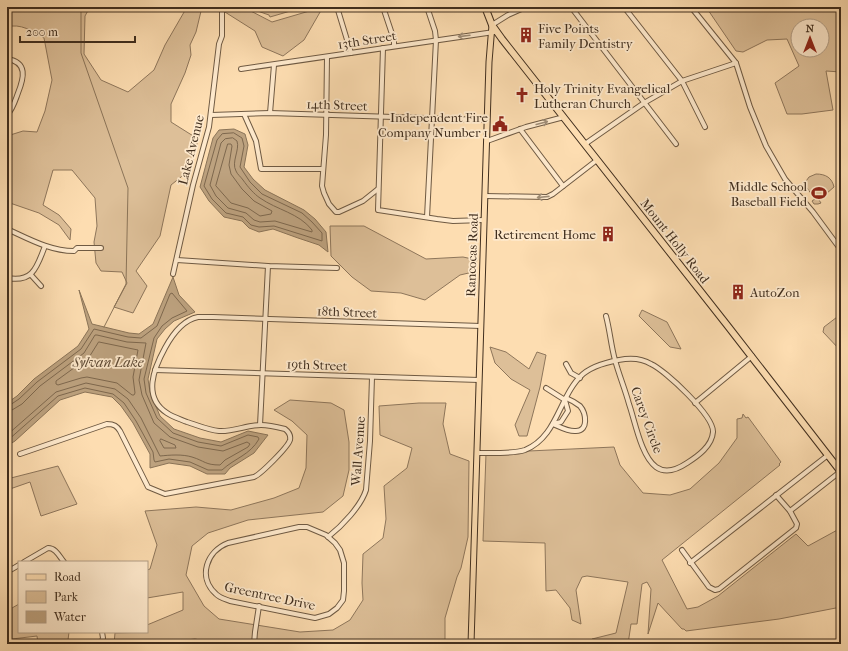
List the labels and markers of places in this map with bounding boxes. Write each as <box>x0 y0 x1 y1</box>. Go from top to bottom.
place label: Five Points Family Dentistry <box>538 21 634 51</box>
building icon: Five Points Family Dentistry <box>517 26 535 44</box>
place label: Holy Trinity Evangelical Lutheran Church <box>534 81 671 111</box>
church icon: Holy Trinity Evangelical Lutheran Church <box>513 86 531 104</box>
place label: Independent Fire Company Number 1 <box>378 110 489 140</box>
public building icon: Independent Fire Company Number 1 <box>491 115 509 133</box>
place label: Middle School Baseball Field <box>728 179 808 209</box>
sports icon: Middle School Baseball Field <box>810 184 828 202</box>
building icon: Retirement Home <box>599 225 617 243</box>
place label: Retirement Home <box>494 227 597 242</box>
building icon: AutoZon <box>729 283 747 301</box>
place label: AutoZon <box>749 285 800 300</box>

